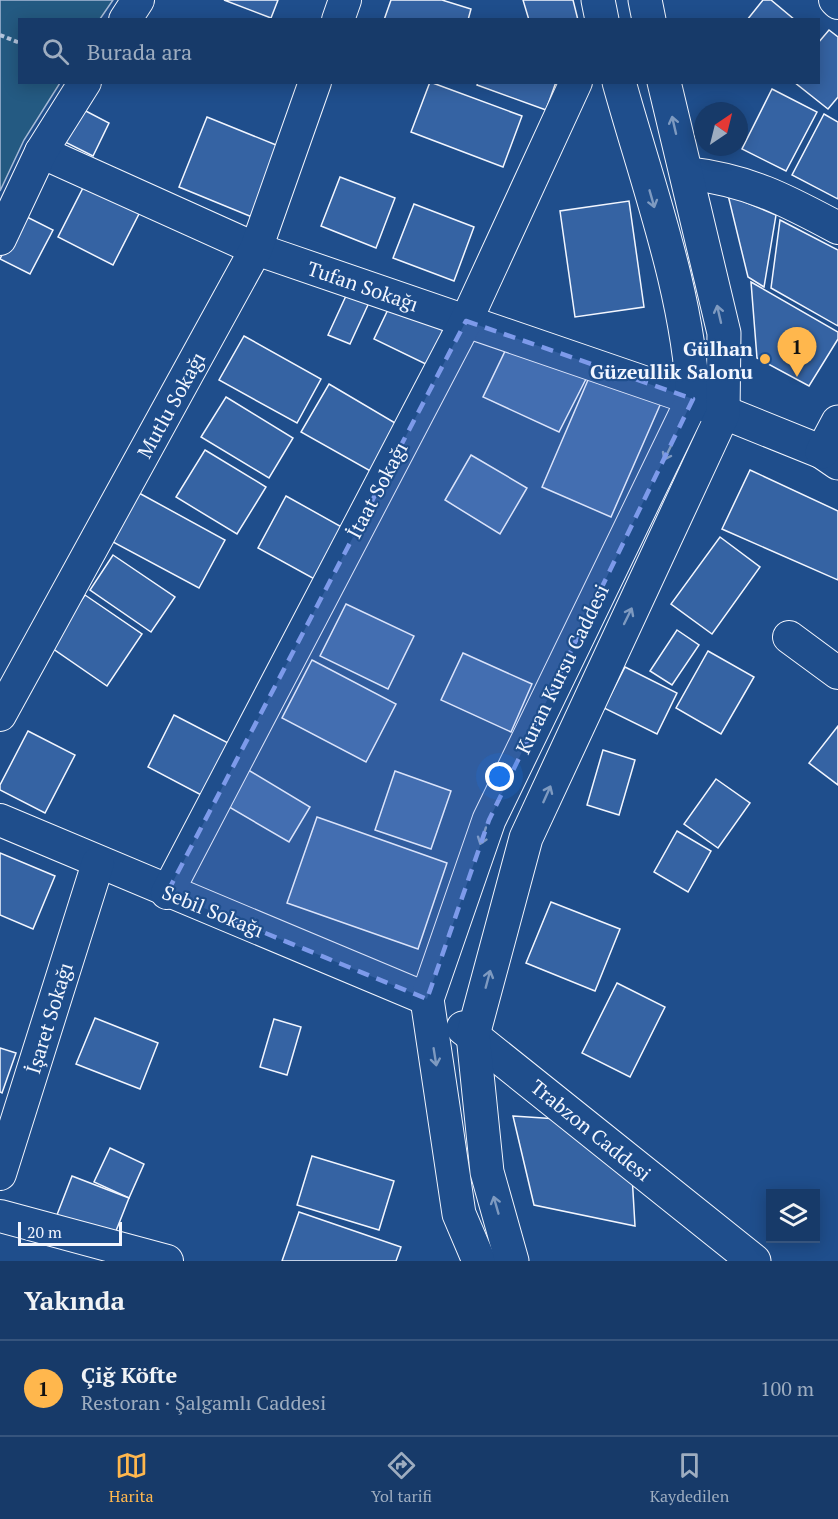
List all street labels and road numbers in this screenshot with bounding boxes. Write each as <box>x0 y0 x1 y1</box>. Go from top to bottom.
street label: Tufan Sokağı <box>304 254 422 318</box>
street label: Mutlu Sokağı <box>131 347 211 463</box>
street label: İtaat Sokağı <box>340 437 414 543</box>
street label: Kuran Kursu Caddesi <box>509 580 615 758</box>
street label: Sebil Sokağı <box>158 878 268 944</box>
street label: İşaret Sokağı <box>19 959 79 1077</box>
street label: Trabzon Caddesi <box>525 1073 657 1187</box>

